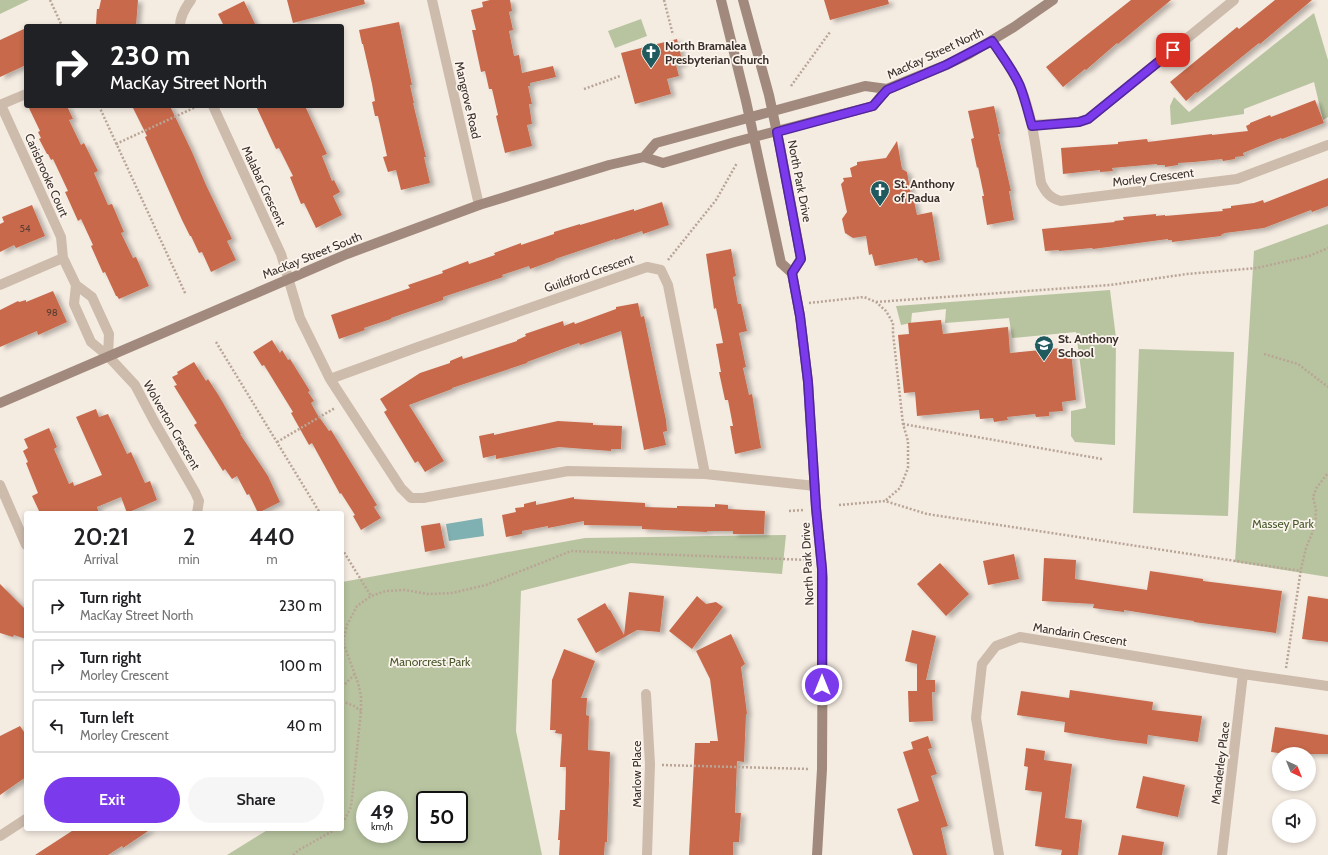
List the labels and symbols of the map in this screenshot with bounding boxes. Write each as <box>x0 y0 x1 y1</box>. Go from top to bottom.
street label: MacKay Street North <box>884 24 986 82</box>
pin <box>1156 33 1190 67</box>
place label: North Bramalea Presbyterian Church <box>665 38 769 67</box>
church icon: North Bramalea Presbyterian Church <box>640 41 662 69</box>
street label: Mangrove Road <box>452 60 484 140</box>
street label: Carisbrooke Court <box>22 131 72 219</box>
street label: North Park Drive <box>785 139 815 223</box>
street label: Malabar Crescent <box>239 143 289 229</box>
street label: Morley Crescent <box>1111 165 1195 189</box>
place label: St. Anthony of Padua <box>894 176 955 205</box>
church icon: St. Anthony of Padua <box>869 179 891 207</box>
house number: 54 <box>19 222 31 235</box>
street label: MacKay Street South <box>260 228 364 282</box>
street label: Guildford Crescent <box>542 251 636 295</box>
house number: 98 <box>46 306 58 319</box>
place label: St. Anthony School <box>1058 331 1119 360</box>
school or university icon: St. Anthony School <box>1033 334 1055 362</box>
street label: Wolverton Crescent <box>140 378 204 472</box>
park label: Massey Park <box>1252 516 1315 531</box>
street label: North Park Drive <box>797 522 817 606</box>
street label: Mandarin Crescent <box>1032 619 1128 649</box>
park label: Manorcrest Park <box>390 654 471 669</box>
position arrow <box>801 664 843 706</box>
street label: Manderley Place <box>1207 721 1233 805</box>
street label: Marlow Place <box>629 741 644 807</box>
north arrow <box>1272 747 1316 791</box>
speed limit sign: 50 <box>416 791 468 843</box>

